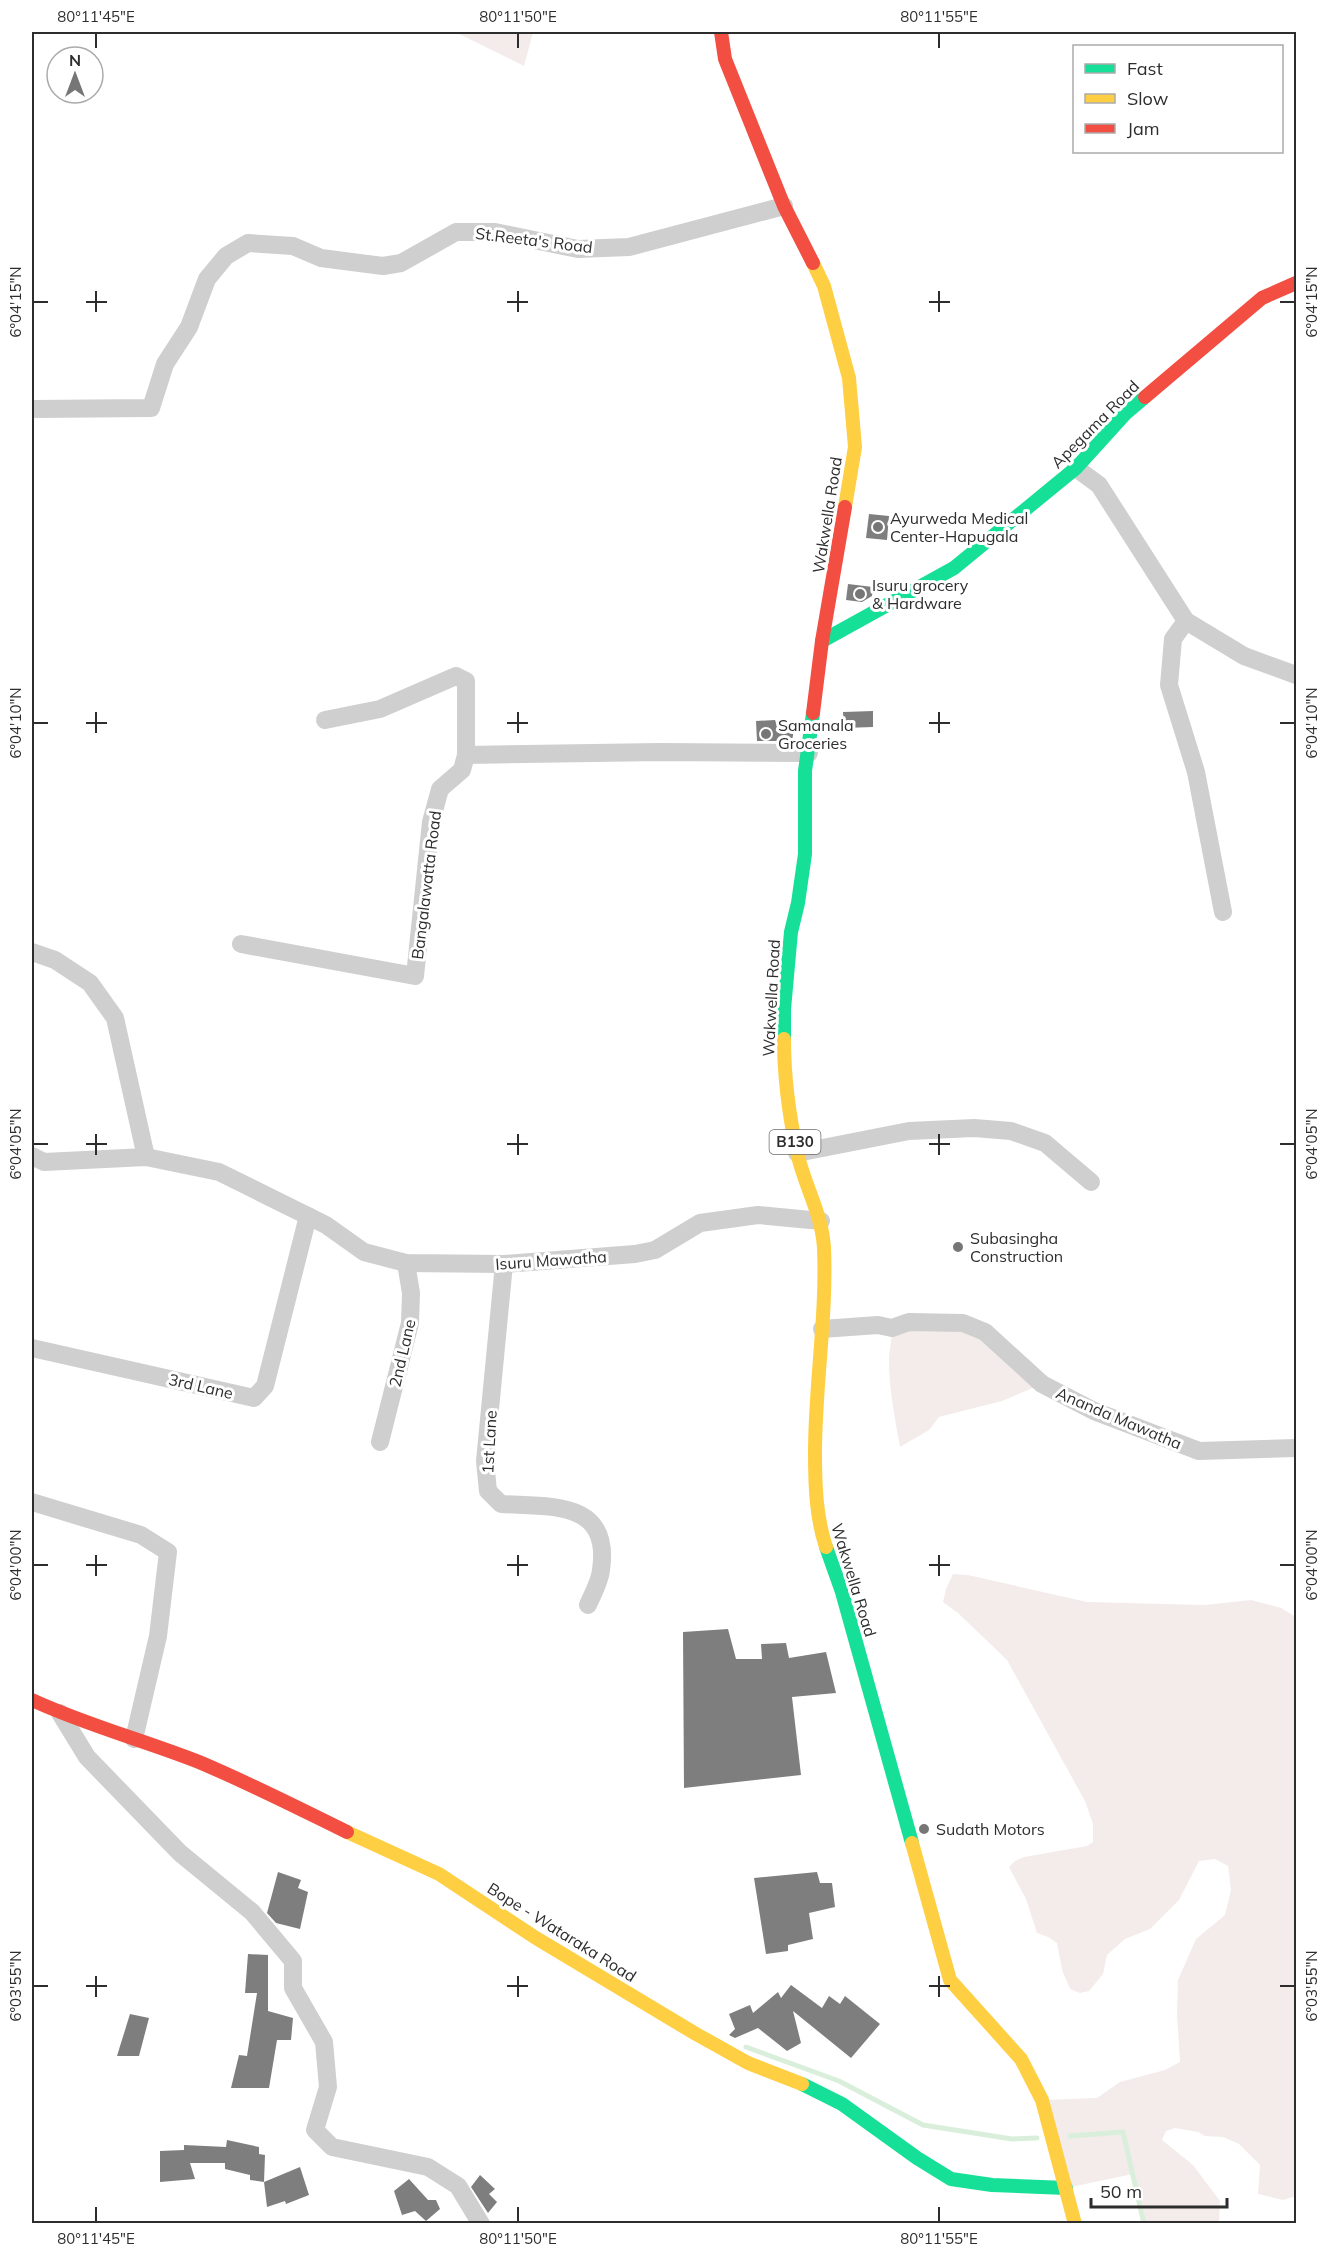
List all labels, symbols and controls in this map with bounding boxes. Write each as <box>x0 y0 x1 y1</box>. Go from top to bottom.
text: 80°11'45"E <box>57 7 135 26</box>
text: 80°11'50"E <box>479 7 557 26</box>
text: 80°11'55"E <box>900 7 978 26</box>
north arrow <box>45 45 105 105</box>
legend <box>1073 45 1283 153</box>
text: N <box>69 50 81 70</box>
text: Fast <box>1127 57 1163 80</box>
text: Slow <box>1127 87 1169 110</box>
text: Jam <box>1127 117 1160 140</box>
street label: St.Reeta's Road <box>474 223 594 257</box>
text: 6°04'15"N <box>6 267 25 337</box>
text: 6°04'15"N <box>1302 267 1321 337</box>
street label: Apegama Road <box>1047 376 1143 472</box>
street label: Wakwella Road <box>808 455 846 575</box>
place label: Ayurweda Medical Center-Hapugala <box>890 508 1028 546</box>
marker: Ayurweda Medical Center-Hapugala <box>871 520 885 534</box>
place label: Isuru grocery & Hardware <box>872 575 969 613</box>
marker: Isuru grocery & Hardware <box>853 587 867 601</box>
text: 6°04'10"N <box>6 688 25 758</box>
text: 6°04'10"N <box>1302 688 1321 758</box>
place label: Samanala Groceries <box>778 715 854 753</box>
marker: Samanala Groceries <box>759 727 773 741</box>
street label: Bangalawatta Road <box>407 809 445 961</box>
street label: Wakwella Road <box>758 939 784 1057</box>
text: 6°04'05"N <box>6 1109 25 1179</box>
text: 6°04'05"N <box>1302 1109 1321 1179</box>
road number: B130 <box>770 1130 820 1154</box>
place label: Subasingha Construction <box>970 1228 1063 1266</box>
marker: Subasingha Construction <box>951 1240 965 1254</box>
street label: Isuru Mawatha <box>495 1246 607 1274</box>
street label: 2nd Lane <box>384 1317 420 1389</box>
street label: 3rd Lane <box>167 1369 235 1403</box>
street label: Ananda Mawatha <box>1053 1382 1185 1454</box>
street label: 1st Lane <box>477 1410 501 1474</box>
street label: Wakwella Road <box>827 1521 881 1639</box>
text: 6°04'00"N <box>6 1530 25 1600</box>
text: 6°04'00"N <box>1302 1530 1321 1600</box>
place label: Sudath Motors <box>936 1819 1045 1839</box>
marker: Sudath Motors <box>917 1822 931 1836</box>
street label: Bope - Wataraka Road <box>484 1878 640 1986</box>
text: 6°03'55"N <box>6 1951 25 2021</box>
text: 6°03'55"N <box>1302 1951 1321 2021</box>
scale bar <box>1091 2171 1228 2209</box>
text: 50 m <box>1100 2180 1142 2203</box>
text: 80°11'45"E <box>57 2229 135 2248</box>
text: 80°11'50"E <box>479 2229 557 2248</box>
text: 80°11'55"E <box>900 2229 978 2248</box>

